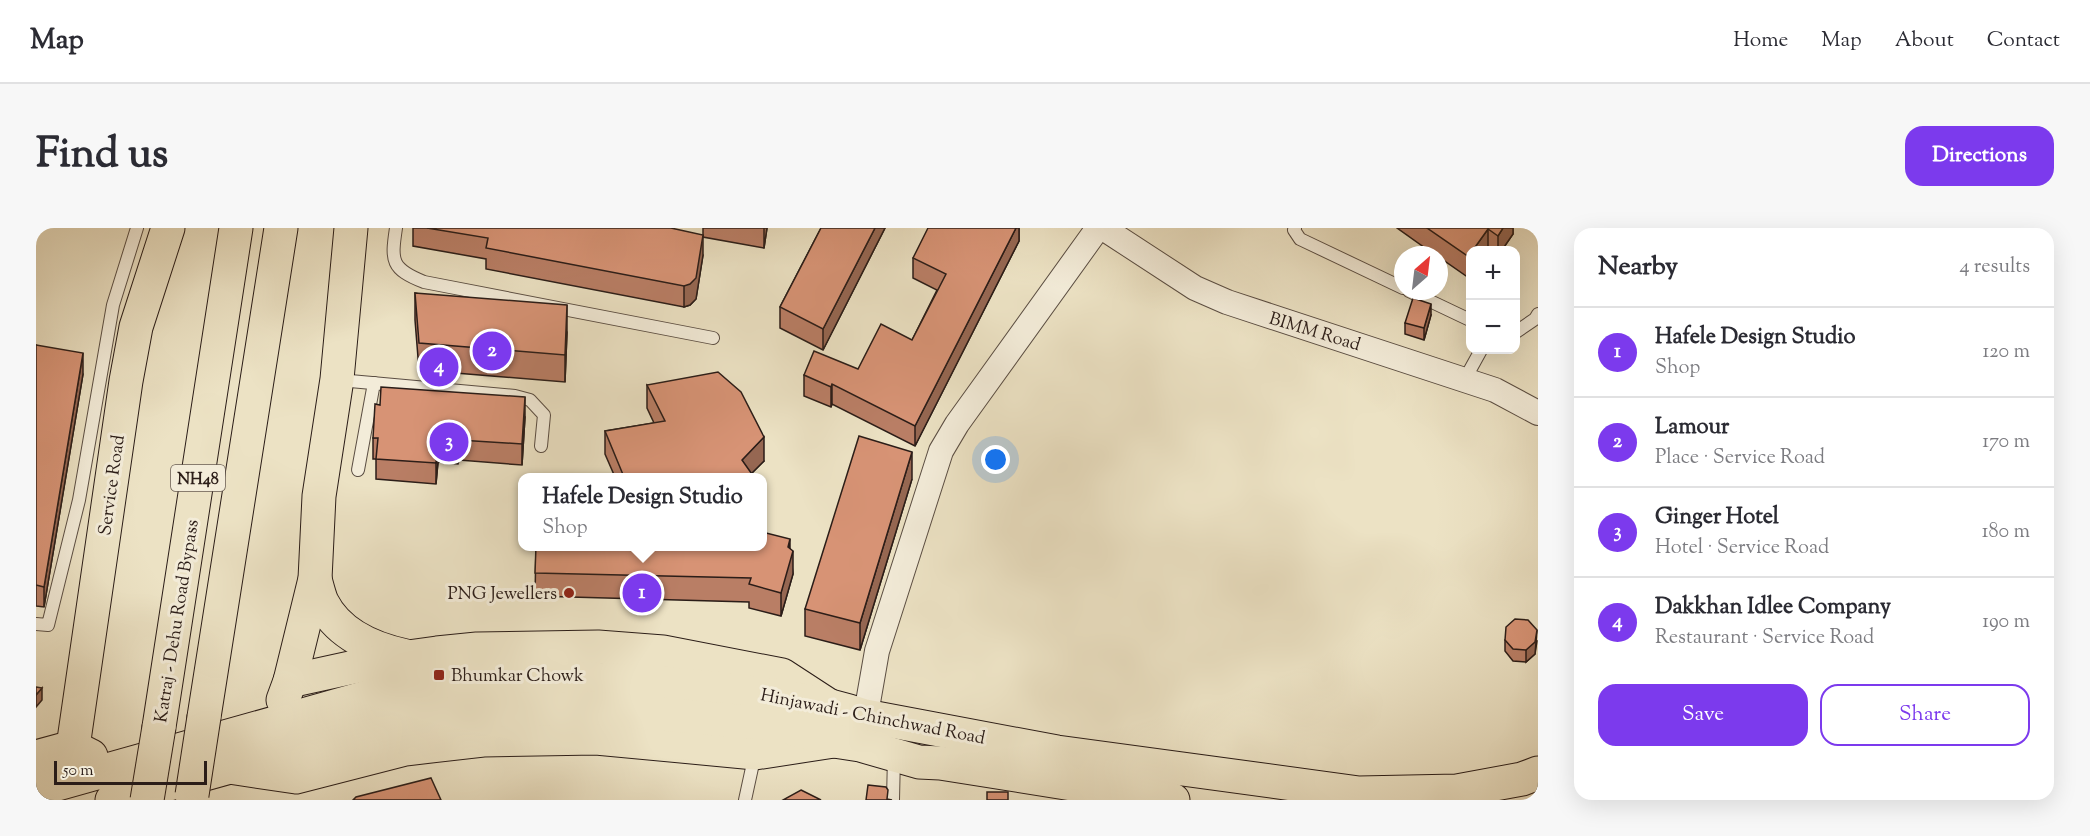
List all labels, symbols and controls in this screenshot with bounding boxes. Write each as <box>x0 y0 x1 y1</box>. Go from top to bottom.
text: Map <box>30 21 84 61</box>
text: Home <box>1733 26 1788 56</box>
text: Map <box>1821 26 1862 56</box>
text: About <box>1895 26 1954 56</box>
text: Contact <box>1987 26 2060 56</box>
text: Find us <box>36 126 168 186</box>
button: Directions <box>1905 126 2054 186</box>
north arrow <box>1394 246 1448 300</box>
map controls <box>1466 246 1520 354</box>
button: + <box>1466 246 1520 300</box>
text: Nearby <box>1598 249 1678 286</box>
text: 4 results <box>1959 253 2030 282</box>
button: − <box>1466 300 1520 354</box>
street label: BIMM Road <box>1265 307 1363 359</box>
text: Hafele Design Studio <box>1655 322 1856 354</box>
pin: 2 <box>472 328 512 374</box>
text: 1 <box>1614 338 1621 367</box>
text: 120 m <box>1982 338 2030 367</box>
pin: 4 <box>420 344 458 390</box>
text: Shop <box>1655 354 1700 383</box>
text: Lamour <box>1655 412 1729 444</box>
pin: 3 <box>430 420 468 464</box>
text: 2 <box>1613 428 1622 457</box>
text: 170 m <box>1982 428 2030 457</box>
street label: Service Road <box>93 433 133 537</box>
text: Place · Service Road <box>1655 444 1825 473</box>
your location <box>981 445 1010 474</box>
road number: NH48 <box>171 465 225 491</box>
popup <box>518 473 767 551</box>
text: Hafele Design Studio <box>542 482 743 514</box>
text: Ginger Hotel <box>1655 502 1779 534</box>
text: Shop <box>542 514 588 543</box>
street label: Katraj - Dehu Road Bypass <box>149 518 207 725</box>
text: 3 <box>1613 518 1622 547</box>
text: 180 m <box>1982 518 2030 547</box>
text: Hotel · Service Road <box>1655 534 1829 563</box>
pin: 1 <box>622 570 662 616</box>
place label: PNG Jewellers <box>448 582 557 608</box>
marker: PNG Jewellers <box>562 586 576 600</box>
text: Dakkhan Idlee Company <box>1655 592 1891 624</box>
text: 4 <box>1612 608 1623 637</box>
text: 190 m <box>1982 608 2030 637</box>
text: Restaurant · Service Road <box>1655 624 1874 653</box>
place label: Bhumkar Chowk <box>451 664 584 690</box>
marker: Bhumkar Chowk <box>432 668 446 682</box>
street label: Hinjawadi - Chinchwad Road <box>758 683 987 753</box>
button: Save <box>1598 684 1808 746</box>
button: Share <box>1820 684 2030 746</box>
scale bar <box>54 758 207 786</box>
text: 50 m <box>63 760 94 783</box>

